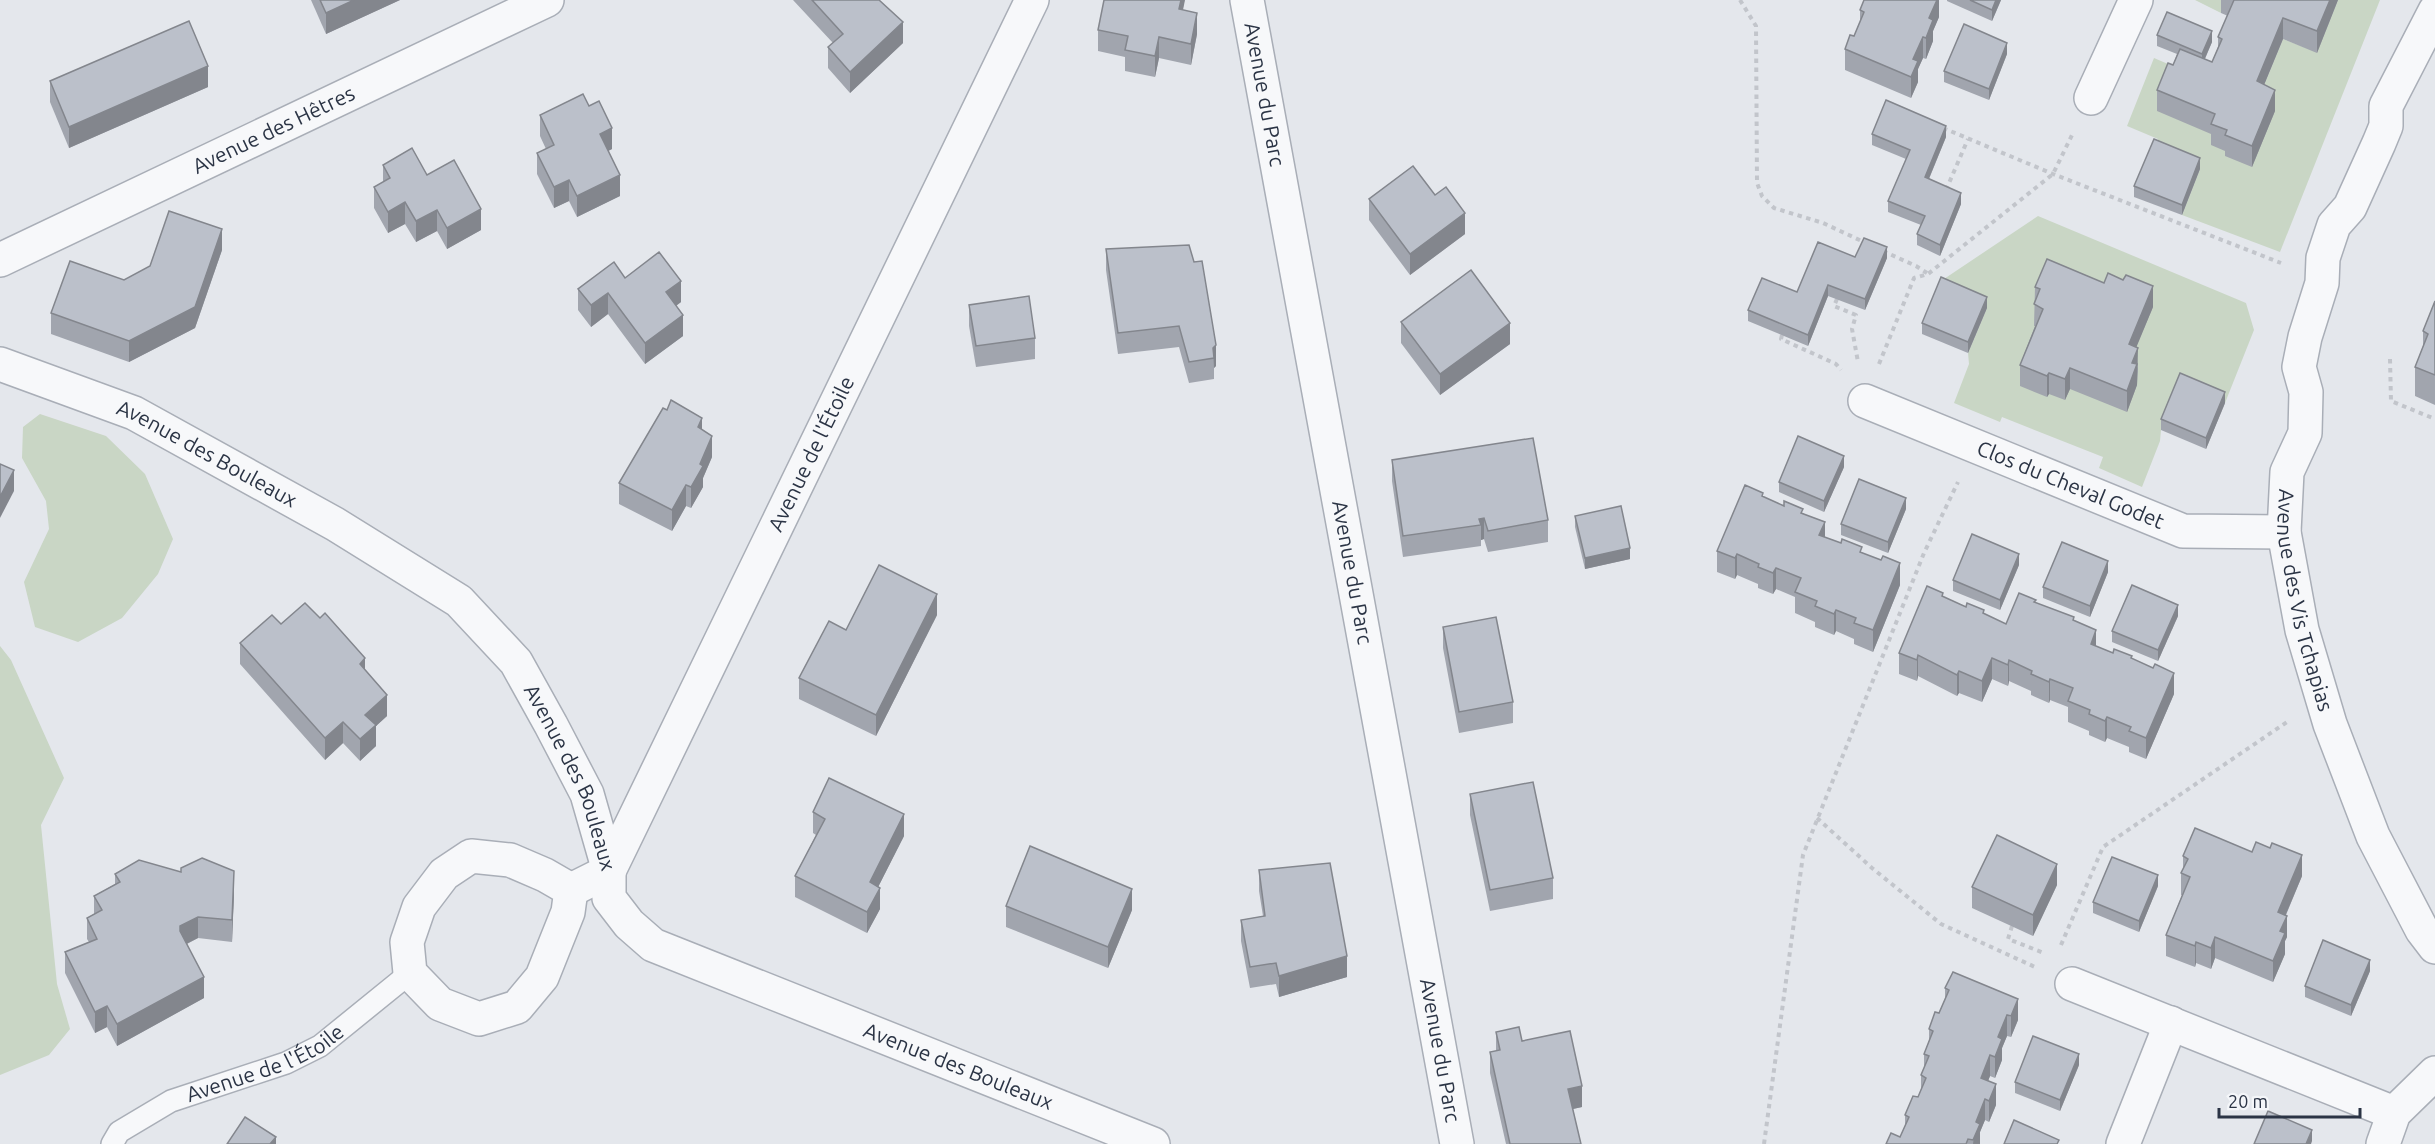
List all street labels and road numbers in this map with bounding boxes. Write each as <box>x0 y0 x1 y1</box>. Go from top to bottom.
street label: Avenue du Parc <box>1240 20 1290 168</box>
street label: Avenue des Hêtres <box>188 80 358 178</box>
street label: Avenue de l'Étoile <box>763 372 858 535</box>
street label: Avenue des Bouleaux <box>114 395 302 512</box>
street label: Clos du Cheval Godet <box>1974 435 2168 533</box>
street label: Avenue des Vis Tchapias <box>2273 488 2339 714</box>
street label: Avenue du Parc <box>1328 498 1378 646</box>
street label: Avenue des Bouleaux <box>520 680 621 874</box>
street label: Avenue du Parc <box>1416 976 1466 1124</box>
street label: Avenue des Bouleaux <box>861 1017 1057 1114</box>
street label: Avenue de l'Étoile <box>183 1019 348 1106</box>

